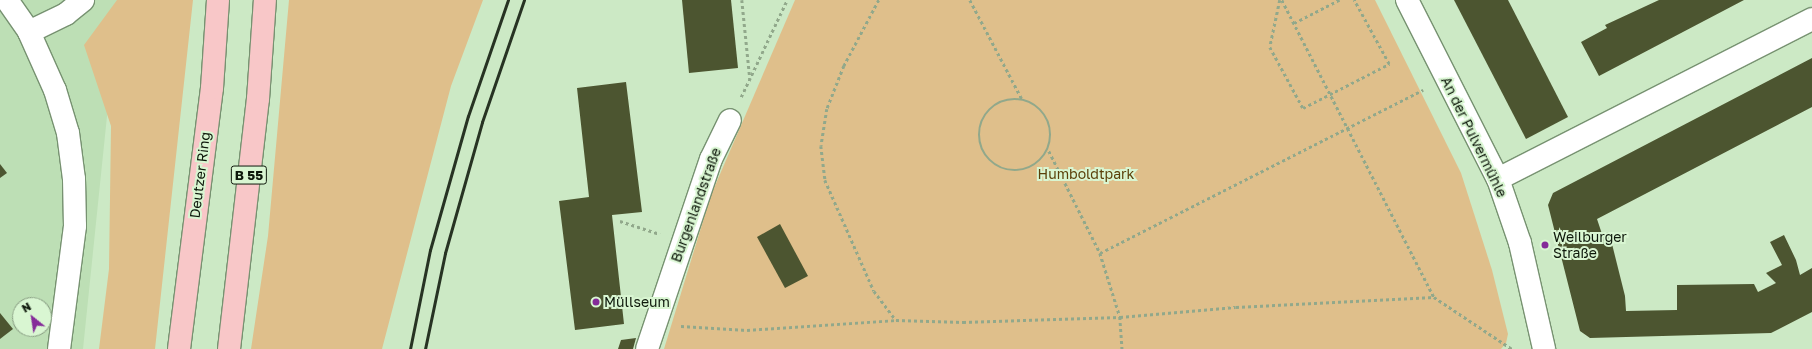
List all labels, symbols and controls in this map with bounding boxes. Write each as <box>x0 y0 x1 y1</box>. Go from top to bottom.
street label: An der Pulvermühle <box>1437 74 1511 200</box>
street label: Deutzer Ring <box>186 131 214 219</box>
street label: Burgenlandstraße <box>667 145 725 265</box>
road number: B 55 <box>230 164 268 186</box>
park label: Humboldtpark <box>1038 166 1134 182</box>
place label: Weilburger Straße <box>1553 229 1627 262</box>
marker: Weilburger Straße <box>1540 240 1550 250</box>
place label: Müllseum <box>604 294 670 310</box>
north arrow <box>12 297 52 337</box>
marker: Müllseum <box>591 297 601 307</box>
text: N <box>19 299 33 315</box>

